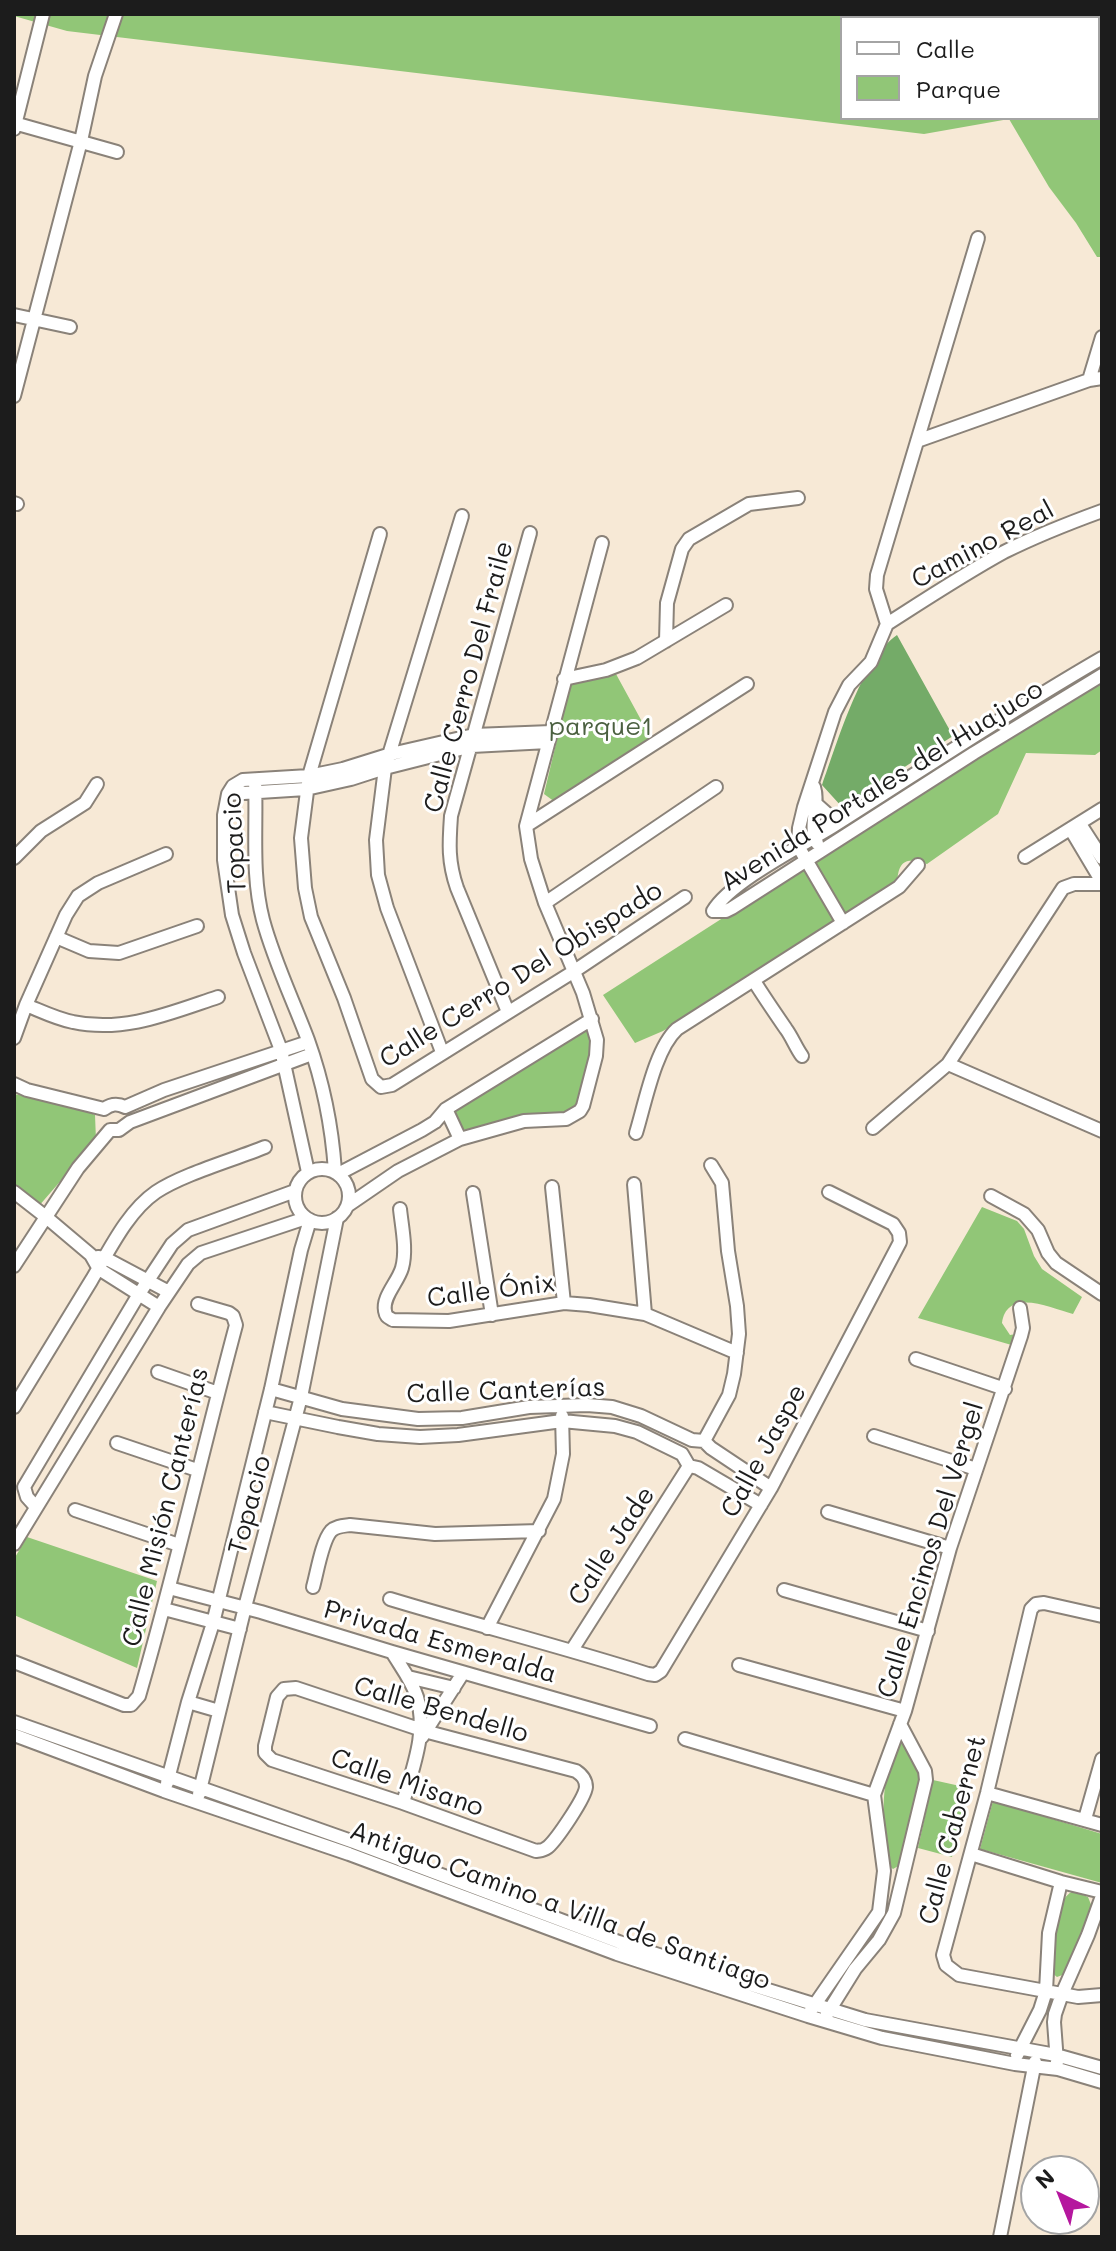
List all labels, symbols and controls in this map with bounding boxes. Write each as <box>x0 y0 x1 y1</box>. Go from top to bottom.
legend <box>840 16 1100 120</box>
text: Calle <box>916 33 975 64</box>
text: Parque <box>916 73 1001 104</box>
street label: Camino Real <box>906 494 1060 596</box>
street label: Calle Cerro Del Fraile <box>418 538 520 816</box>
street label: Avenida Portales del Huajuco <box>715 674 1049 898</box>
park label: parque1 <box>549 711 653 743</box>
street label: Topacio <box>217 792 253 894</box>
street label: Calle Cerro Del Obispado <box>374 875 668 1075</box>
street label: Calle Ónix <box>425 1268 557 1314</box>
street label: Calle Misión Canterías <box>116 1364 216 1650</box>
street label: Calle Canterías <box>406 1372 606 1410</box>
street label: Calle Jaspe <box>715 1379 813 1523</box>
street label: Calle Encinos Del Vergel <box>871 1398 991 1702</box>
street label: Topacio <box>222 1452 278 1558</box>
street label: Calle Jade <box>562 1481 662 1611</box>
street label: Privada Esmeralda <box>320 1594 560 1690</box>
street label: Calle Bendello <box>350 1670 532 1750</box>
street label: Calle Cabernet <box>913 1732 993 1928</box>
street label: Calle Misano <box>326 1742 488 1824</box>
street label: Antiguo Camino a Villa de Santiago <box>345 1815 775 1997</box>
north arrow <box>1020 2155 1100 2235</box>
text: N <box>1029 2162 1061 2195</box>

